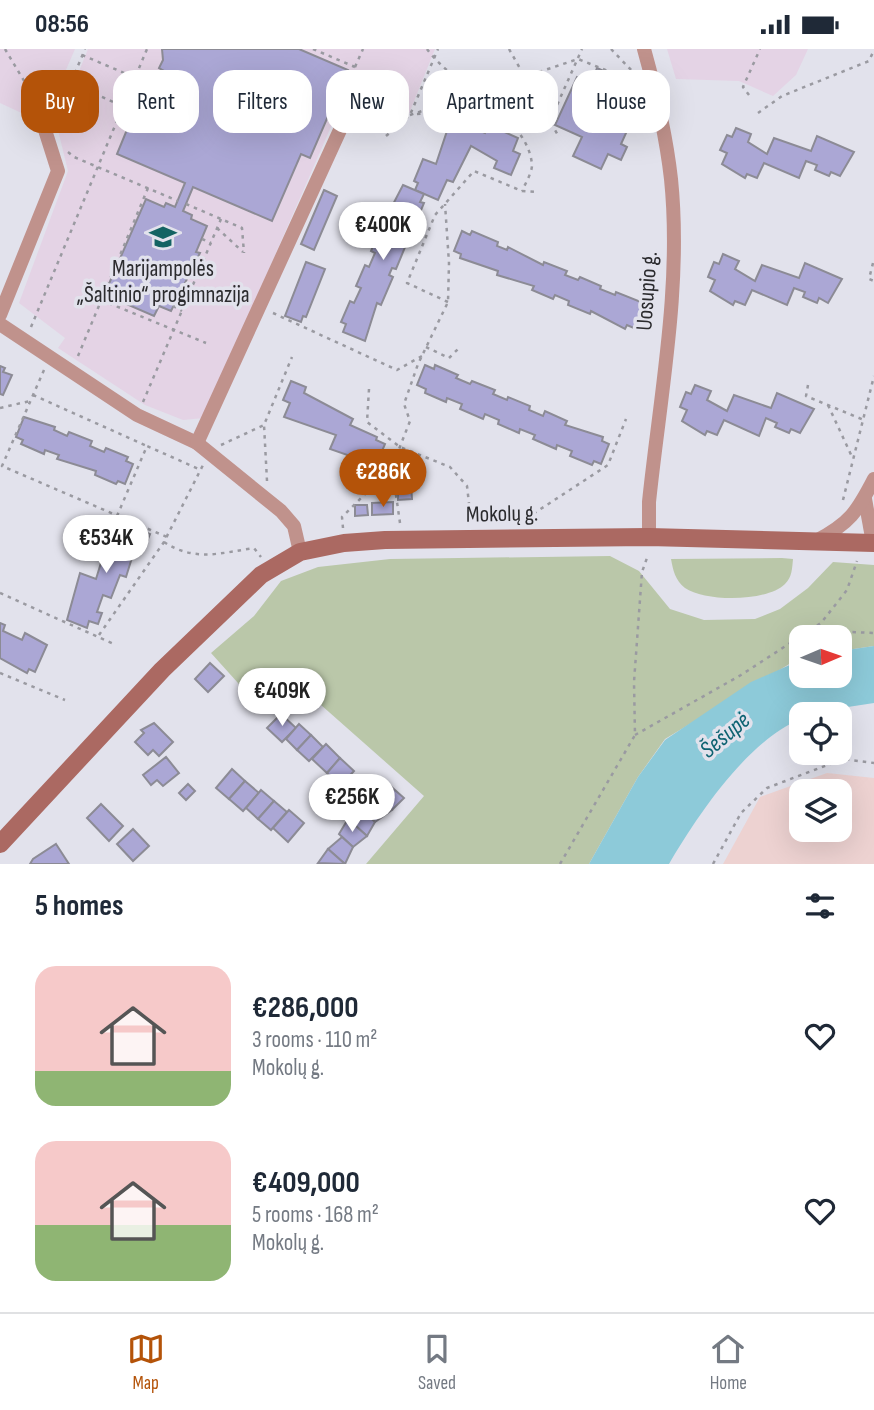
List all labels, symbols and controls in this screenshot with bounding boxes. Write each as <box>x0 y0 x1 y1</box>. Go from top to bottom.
text: 08:56 <box>35 9 89 40</box>
chip: Buy <box>21 70 99 133</box>
chip: Rent <box>113 70 199 133</box>
chip: Filters <box>213 70 312 133</box>
chip: New <box>326 70 409 133</box>
chip: Apartment <box>423 70 558 133</box>
chip: House <box>572 70 670 133</box>
pin: €400K <box>334 203 432 262</box>
text: €400K <box>355 211 411 239</box>
school or university icon: Marijampolės „Šaltinio“ progimnazija <box>148 222 178 252</box>
street label: Uosupio g. <box>630 250 664 332</box>
place label: Marijampolės „Šaltinio“ progimnazija <box>76 255 250 309</box>
pin: €286K <box>334 449 432 509</box>
text: €286K <box>355 458 411 486</box>
street label: Mokolų g. <box>466 499 538 529</box>
pin: €534K <box>57 515 155 575</box>
text: €534K <box>79 524 133 552</box>
north arrow <box>789 625 852 688</box>
map controls <box>789 625 852 842</box>
pin: €409K <box>233 669 331 728</box>
text: €409K <box>254 677 310 705</box>
button: locate <box>789 702 852 765</box>
water label: Šešupė <box>694 706 756 764</box>
pin: €256K <box>303 775 401 834</box>
button: layers <box>789 779 852 842</box>
text: €256K <box>325 783 379 811</box>
icon: filters <box>801 887 839 925</box>
text: 5 homes <box>35 888 124 924</box>
text: €286,000 <box>252 990 358 1026</box>
icon: home <box>91 994 175 1078</box>
icon: heart <box>801 1017 839 1055</box>
text: 3 rooms · 110 m² <box>252 1026 377 1054</box>
text: Mokolų g. <box>252 1054 324 1082</box>
text: €409,000 <box>252 1165 360 1201</box>
icon: home <box>91 1169 175 1253</box>
icon: heart <box>801 1192 839 1230</box>
text: 5 rooms · 168 m² <box>252 1201 379 1229</box>
text: Mokolų g. <box>252 1229 324 1257</box>
tab: Map <box>127 1330 165 1395</box>
tab: Saved <box>418 1330 456 1395</box>
tab: Home <box>709 1330 747 1395</box>

